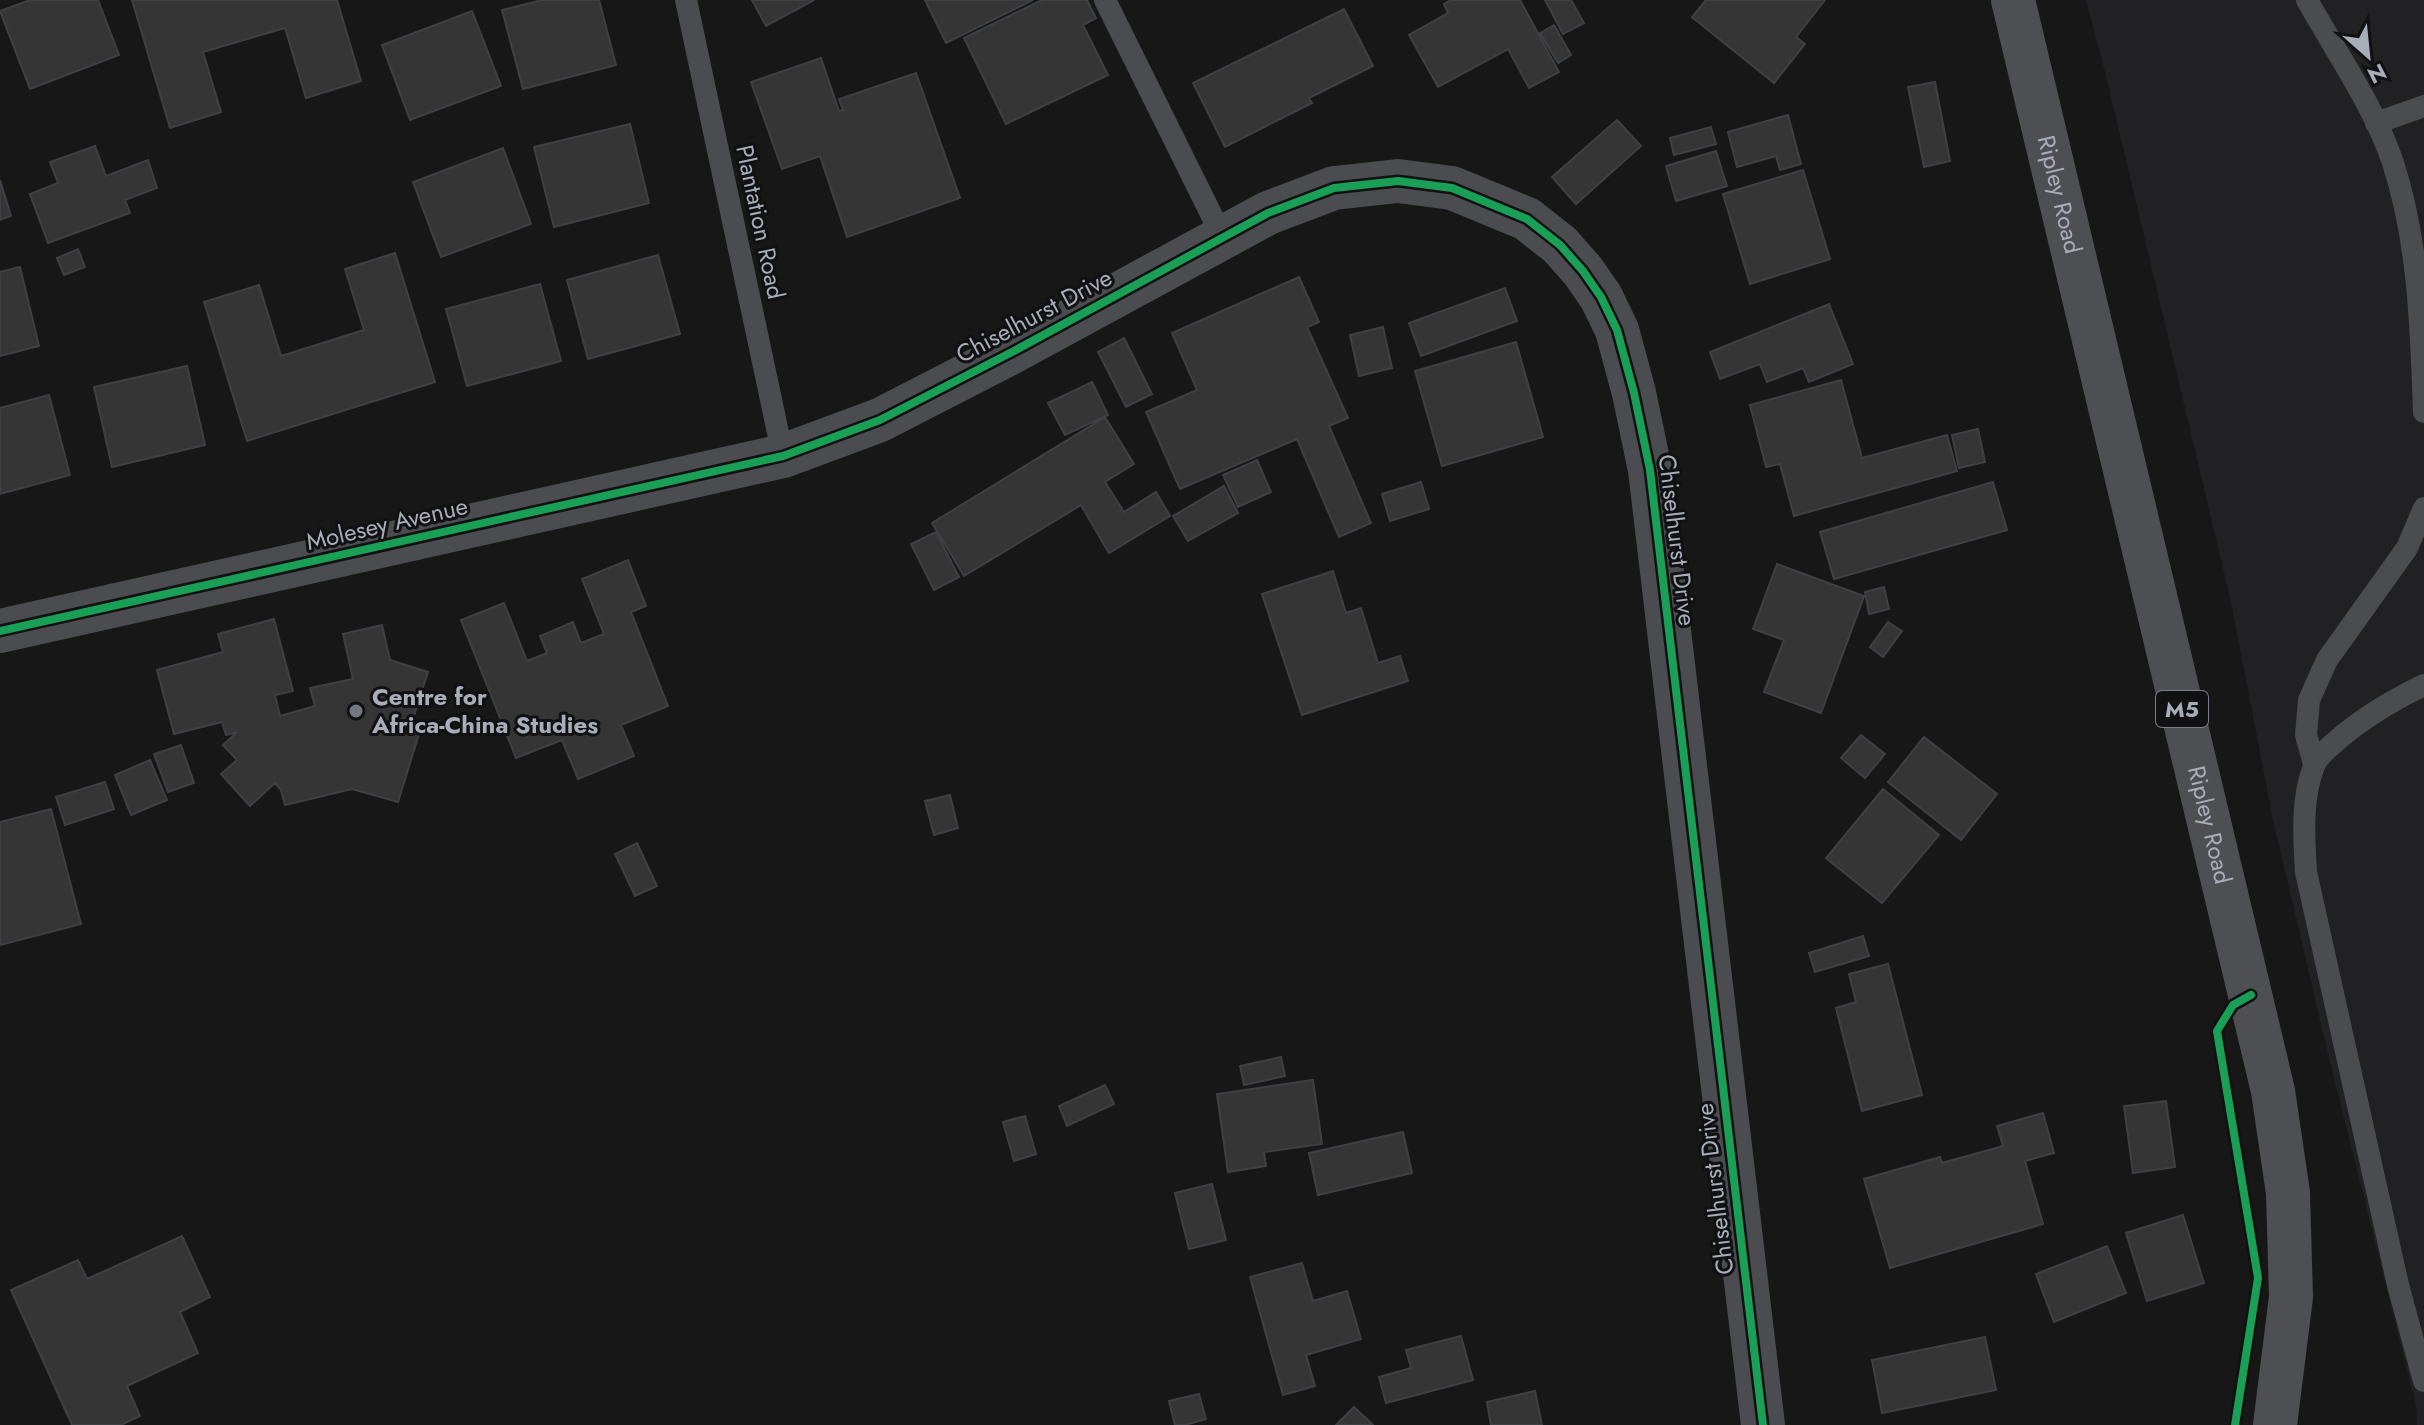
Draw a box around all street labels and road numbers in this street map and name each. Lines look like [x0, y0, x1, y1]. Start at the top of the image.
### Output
street label: Ripley Road [2029, 132, 2091, 257]
street label: Plantation Road [727, 142, 794, 302]
street label: Chiselhurst Drive [950, 260, 1118, 371]
street label: Chiselhurst Drive [1650, 452, 1705, 628]
street label: Molesey Avenue [303, 488, 471, 559]
road number: M5 [2156, 691, 2208, 727]
street label: Ripley Road [2179, 762, 2241, 887]
street label: Chiselhurst Drive [1687, 1101, 1742, 1277]

